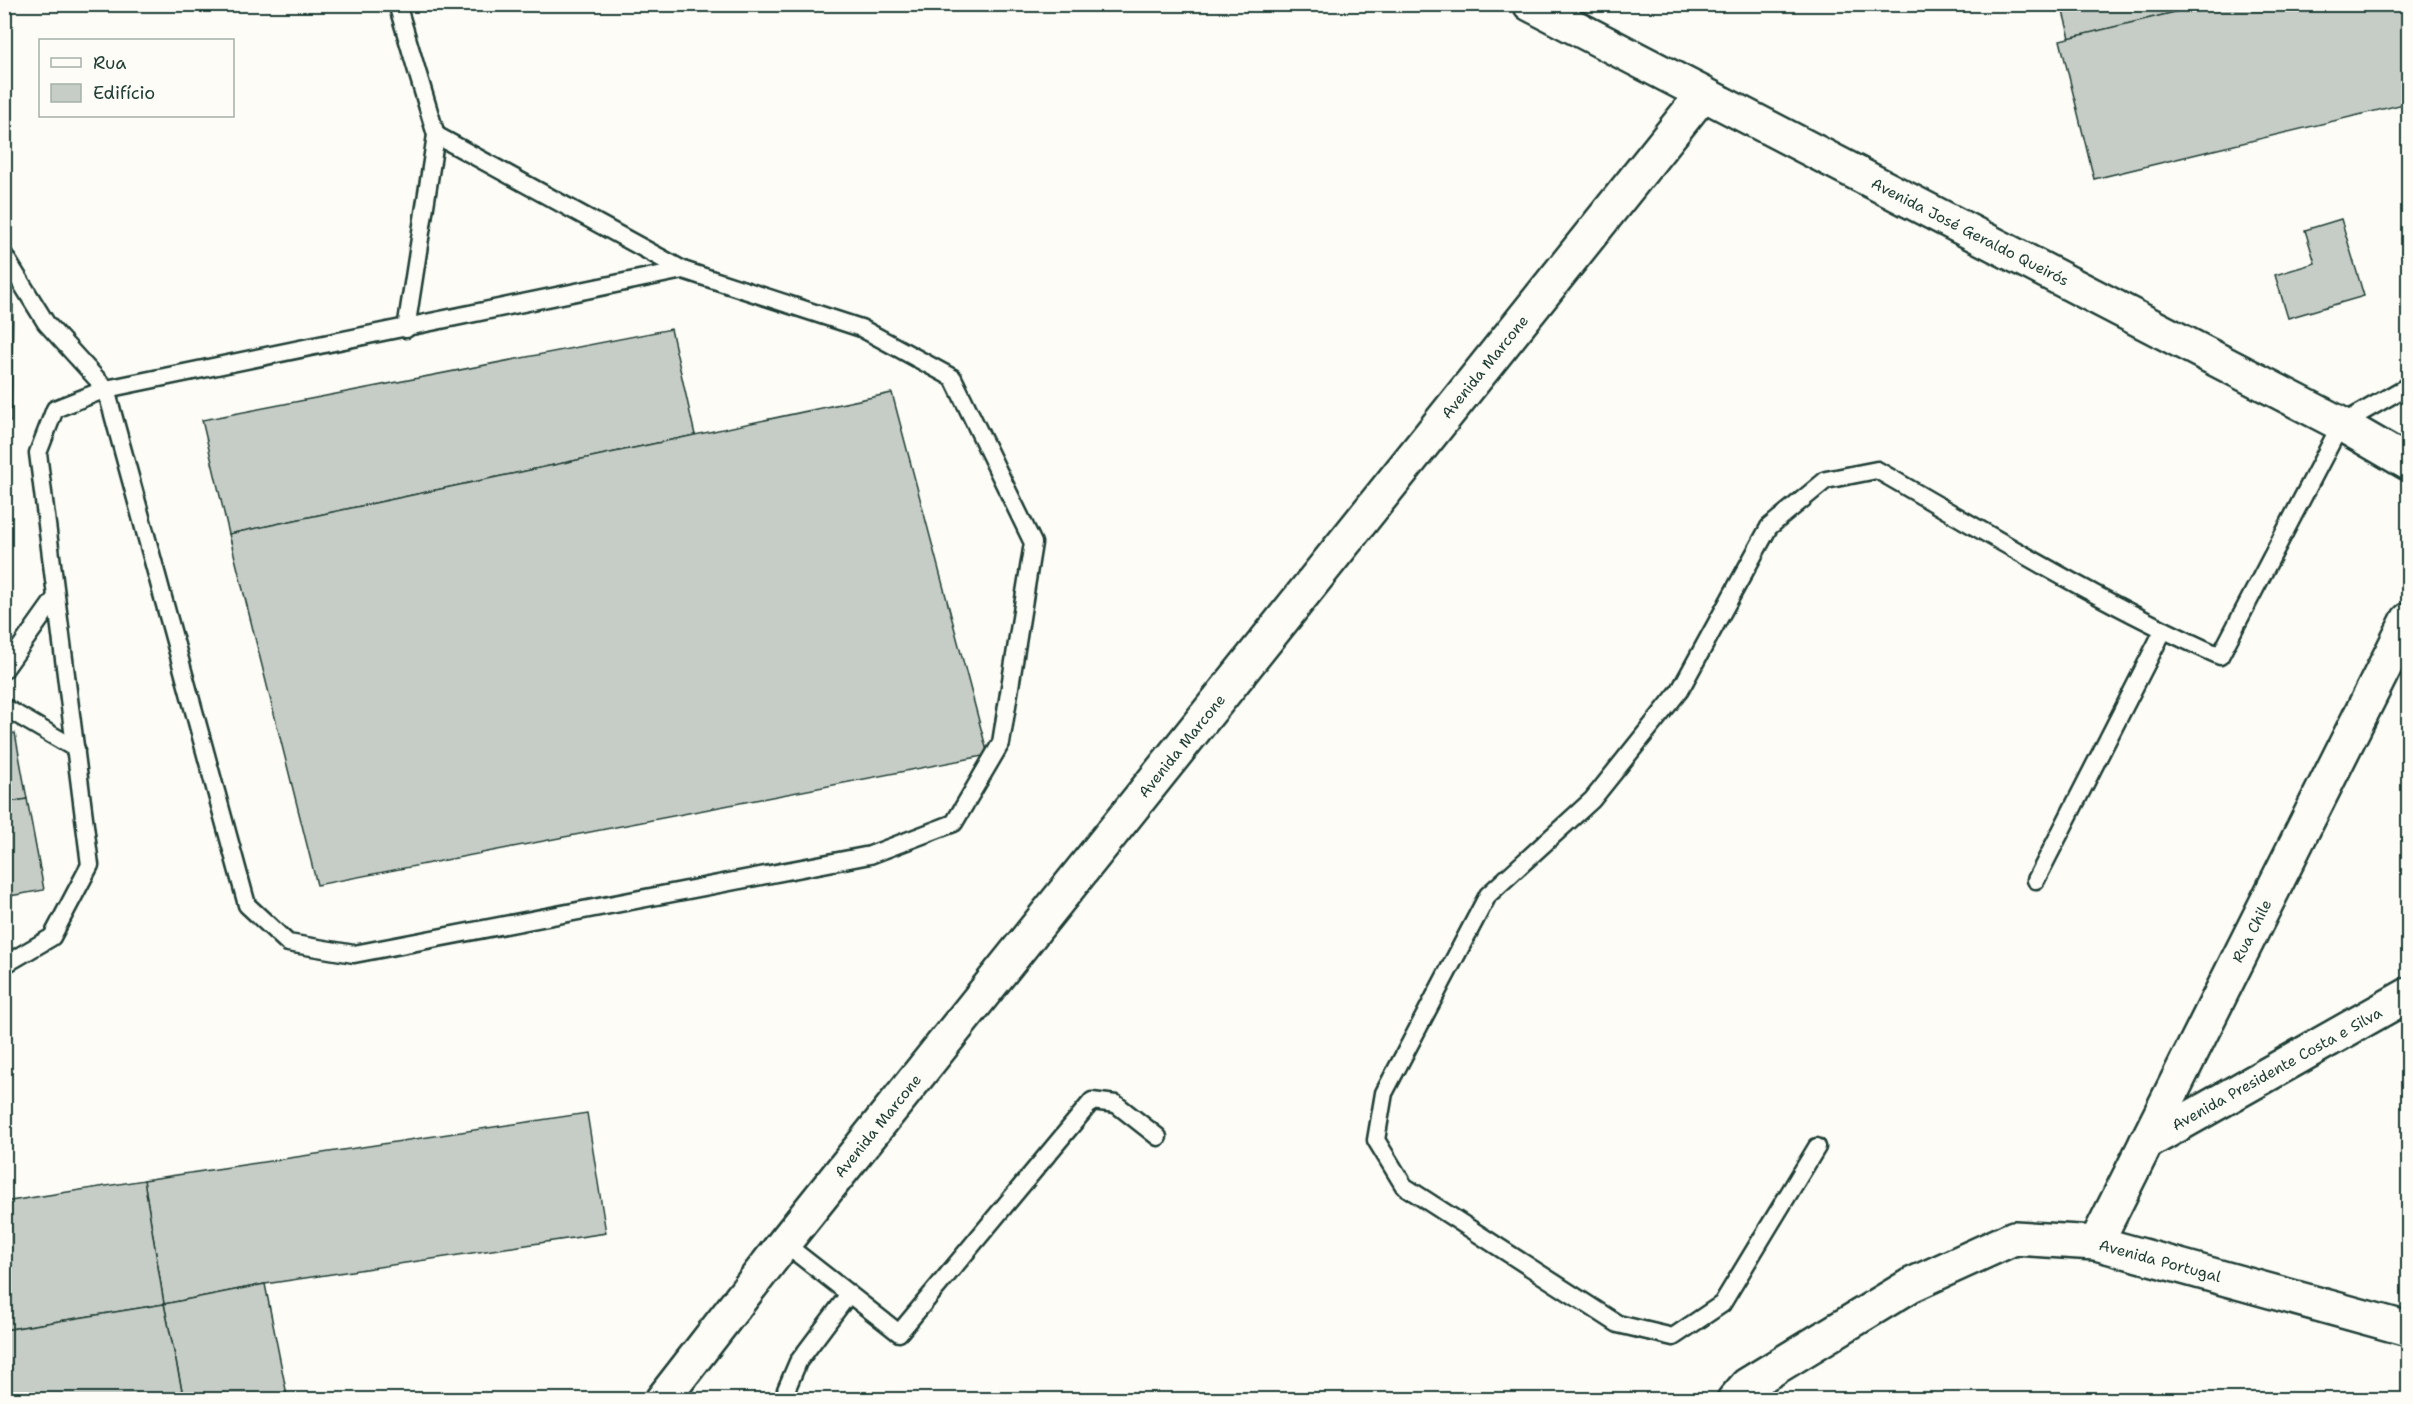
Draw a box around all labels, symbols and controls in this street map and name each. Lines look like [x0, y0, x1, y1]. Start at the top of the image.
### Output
legend [39, 39, 234, 117]
text: Rua [93, 51, 126, 75]
text: Edifício [93, 81, 155, 105]
street label: Avenida José Geraldo Queirós [1868, 173, 2072, 291]
street label: Avenida Marcone [1437, 311, 1533, 423]
street label: Avenida Marcone [1134, 690, 1230, 802]
street label: Rua Chile [2228, 896, 2276, 966]
street label: Avenida Presidente Costa e Silva [2168, 1002, 2386, 1135]
street label: Avenida Marcone [830, 1070, 926, 1182]
street label: Avenida Portugal [2097, 1235, 2224, 1287]

